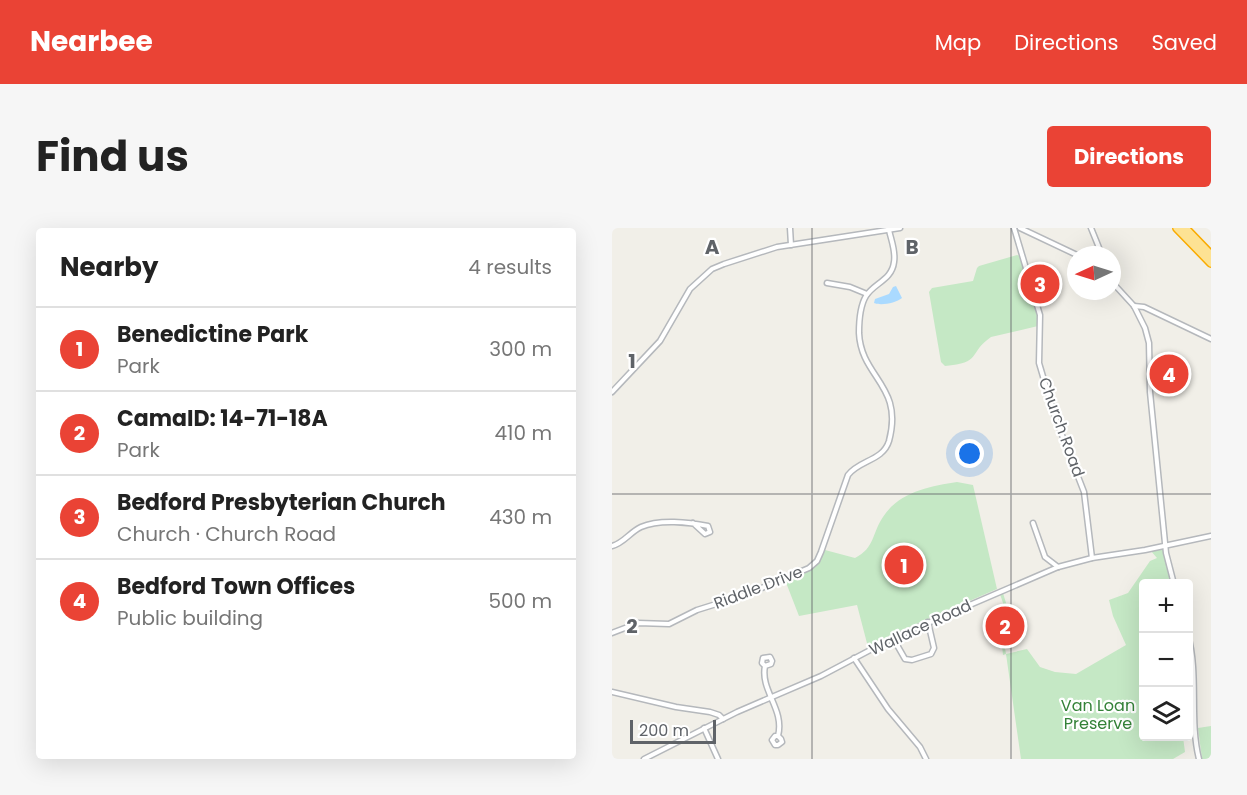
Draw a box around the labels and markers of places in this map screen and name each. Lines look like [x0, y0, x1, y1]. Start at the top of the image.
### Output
pin: 3 [1020, 262, 1060, 306]
pin: 4 [1150, 352, 1188, 396]
pin: 1 [884, 542, 924, 588]
pin: 2 [986, 604, 1024, 648]

